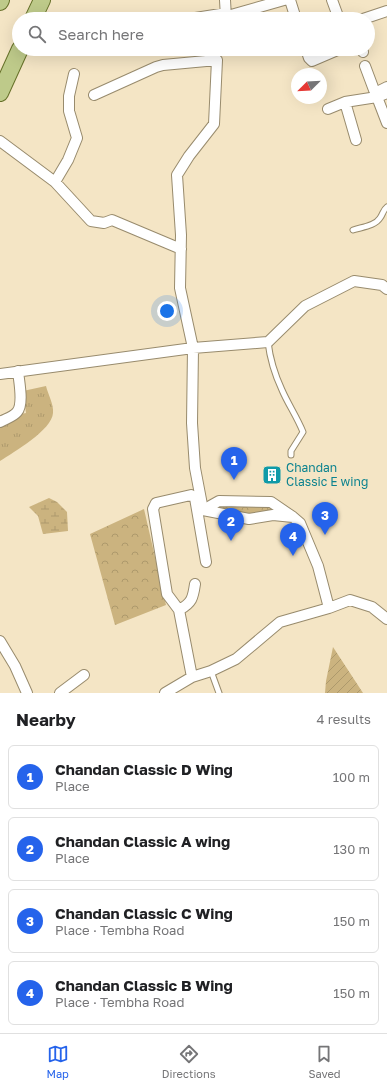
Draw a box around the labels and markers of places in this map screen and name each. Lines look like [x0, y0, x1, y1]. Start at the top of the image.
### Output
pin: 1 [221, 447, 247, 480]
place label: Chandan Classic E wing [286, 460, 368, 489]
building icon: Chandan Classic E wing [261, 464, 283, 486]
pin: 3 [312, 502, 338, 535]
pin: 2 [218, 508, 244, 541]
pin: 4 [280, 523, 306, 556]

